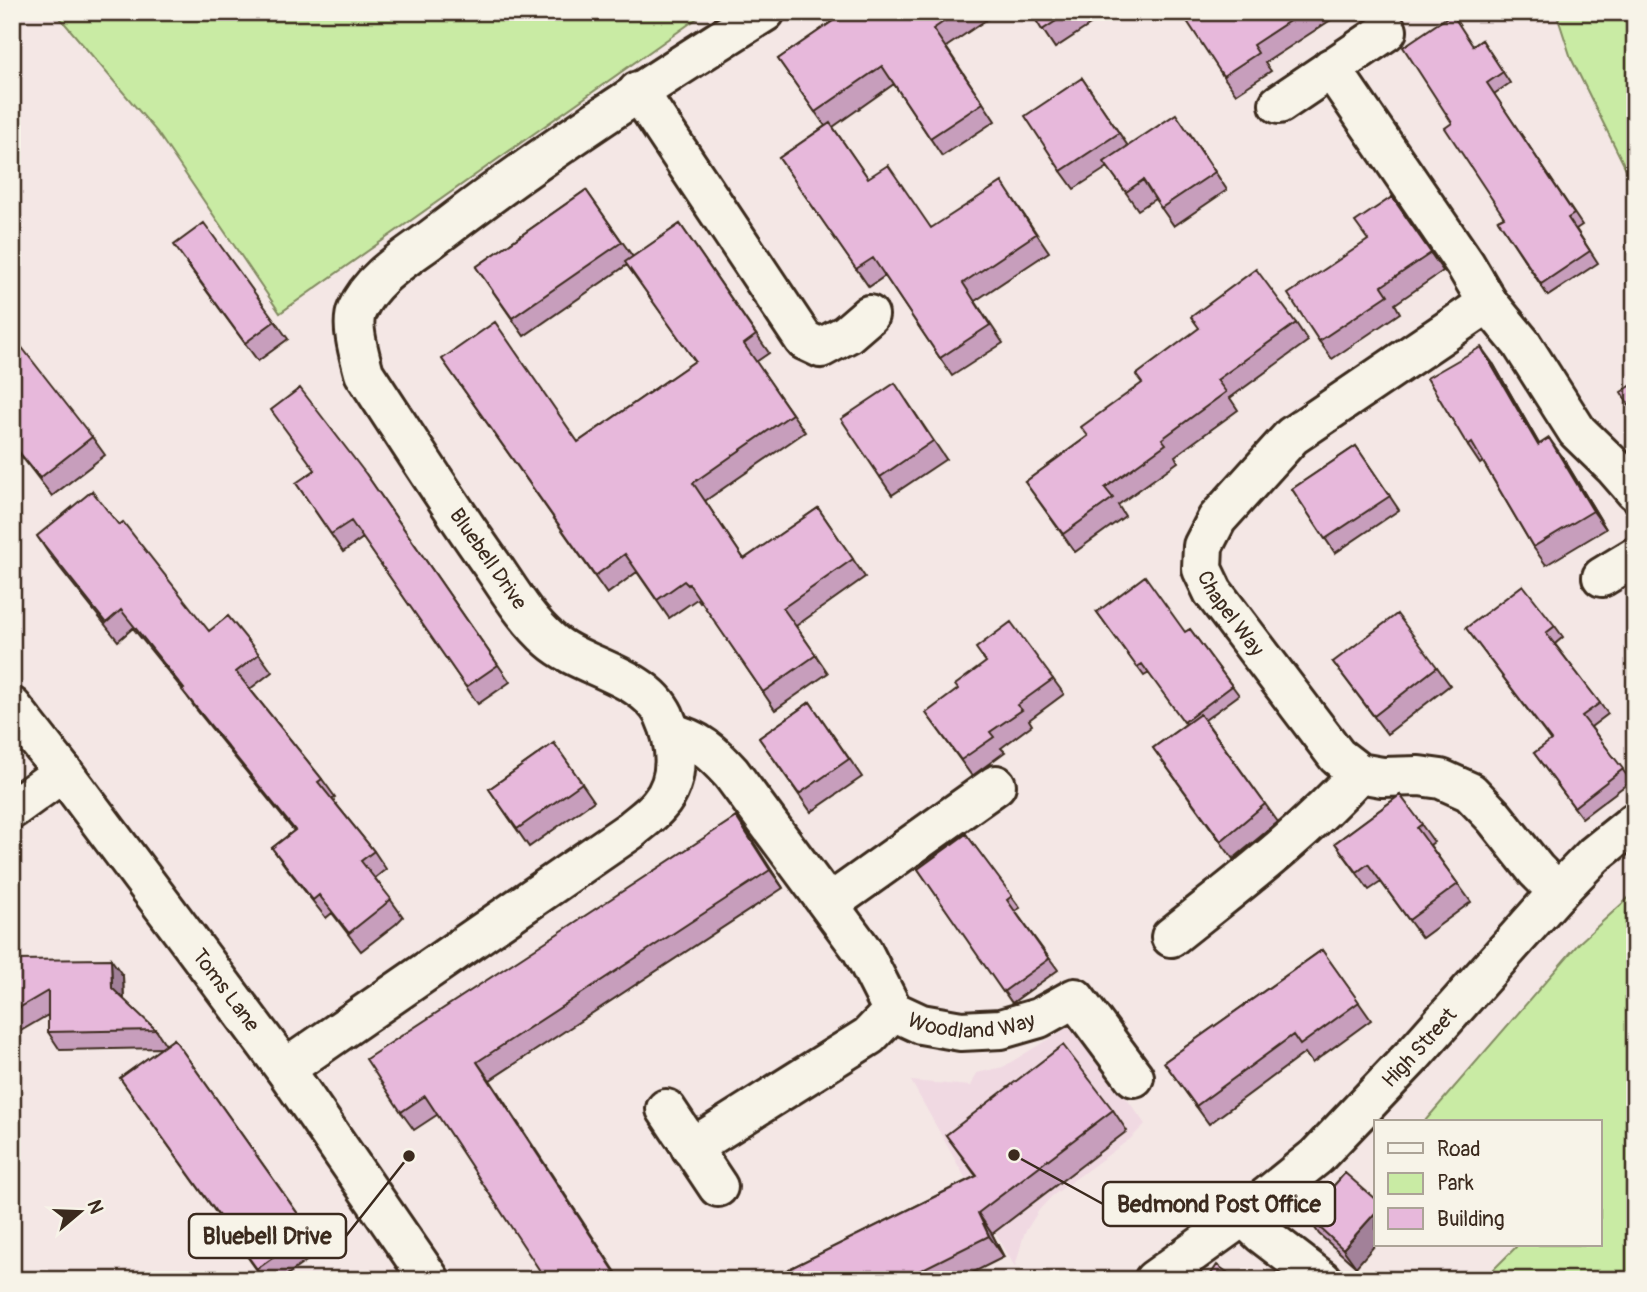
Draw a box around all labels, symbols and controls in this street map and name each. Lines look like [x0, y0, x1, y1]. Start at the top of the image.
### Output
street label: Bluebell Drive [443, 503, 533, 616]
street label: Chapel Way [1191, 566, 1270, 662]
street label: Toms Lane [186, 943, 266, 1038]
street label: High Street [1376, 1001, 1463, 1093]
street label: Woodland Way [903, 1006, 1038, 1045]
legend [1374, 1120, 1602, 1246]
text: Road [1437, 1136, 1481, 1163]
text: Park [1437, 1170, 1474, 1197]
north arrow [46, 1176, 116, 1246]
callout: Bedmond Post Office [1103, 1182, 1335, 1226]
text: Bedmond Post Office [1117, 1190, 1322, 1219]
text: N [82, 1197, 109, 1217]
text: Building [1437, 1206, 1504, 1233]
callout: Bluebell Drive [189, 1214, 346, 1258]
text: Bluebell Drive [202, 1222, 332, 1251]

